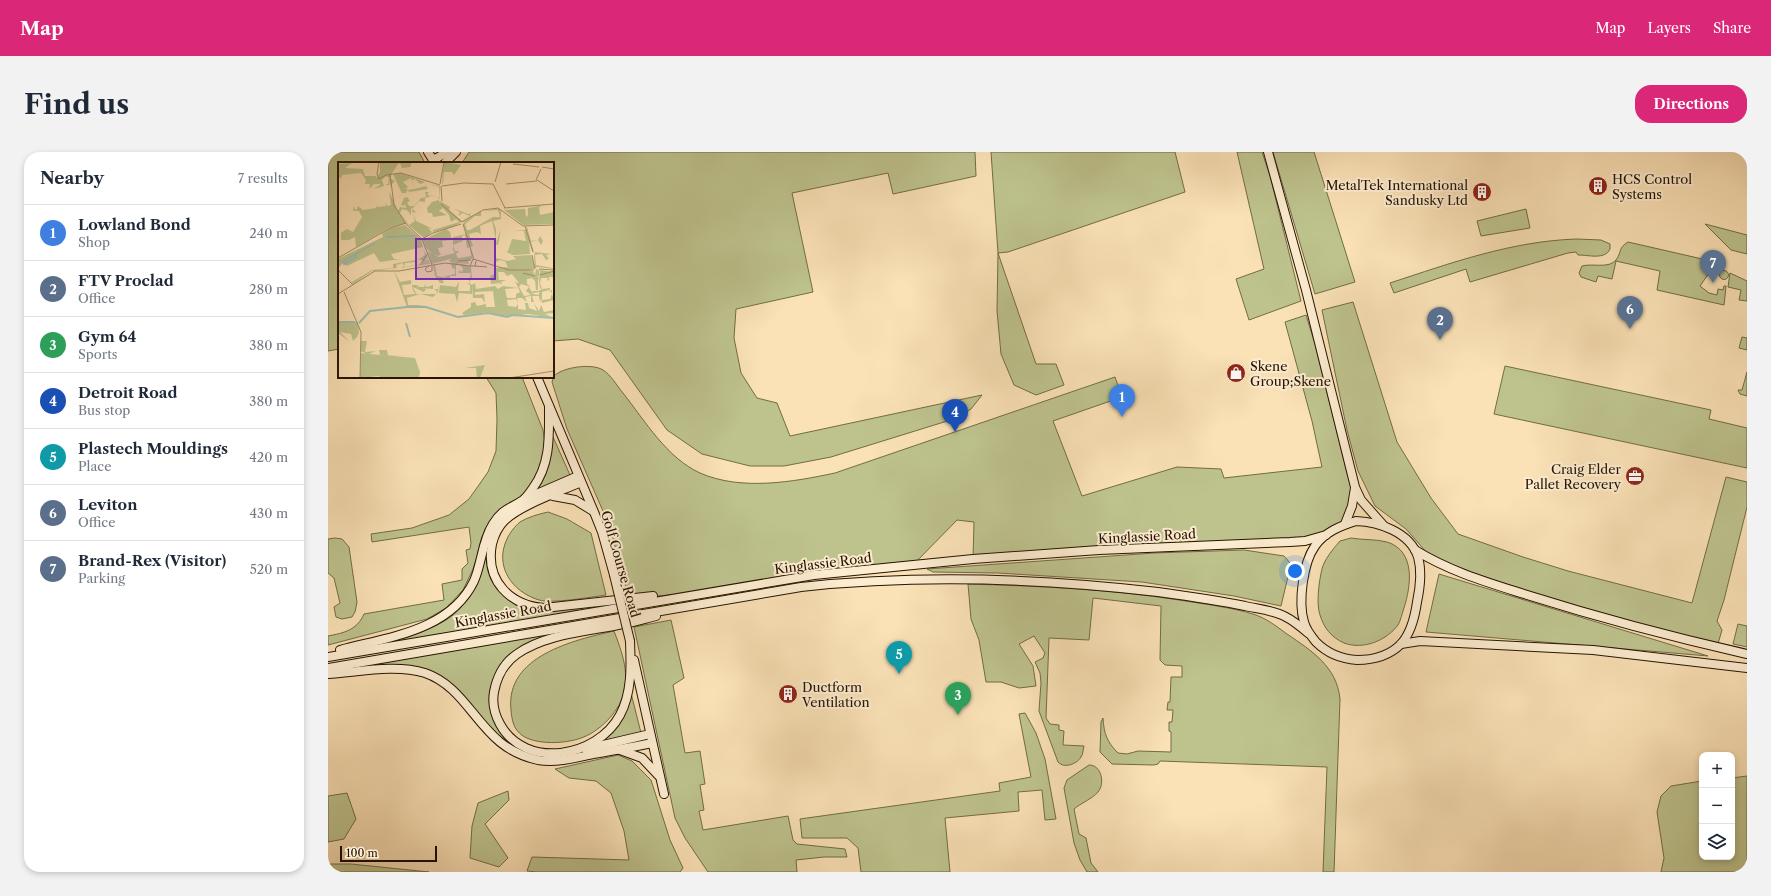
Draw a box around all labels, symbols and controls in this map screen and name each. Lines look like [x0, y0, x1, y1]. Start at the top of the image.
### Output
text: Map [20, 17, 64, 40]
text: Map [1595, 19, 1625, 37]
text: Layers [1647, 19, 1691, 37]
text: Share [1713, 19, 1751, 37]
button: Directions [1635, 85, 1747, 123]
text: Find us [24, 87, 129, 121]
inset map [338, 162, 554, 378]
text: Nearby [40, 168, 104, 188]
text: 7 results [238, 170, 288, 186]
place label: HCS Control Systems [1612, 171, 1692, 202]
building icon: HCS Control Systems [1587, 175, 1609, 197]
place label: MetalTek International Sandusky Ltd [1325, 177, 1468, 208]
building icon: MetalTek International Sandusky Ltd [1471, 181, 1493, 203]
text: Lowland Bond [78, 215, 191, 234]
text: 1 [50, 225, 56, 241]
text: 240 m [249, 225, 288, 241]
text: Shop [78, 234, 110, 250]
pin: 7 [1700, 250, 1726, 283]
text: FTV Proclad [78, 271, 174, 290]
text: 2 [49, 281, 57, 297]
text: 280 m [249, 281, 288, 297]
text: Office [78, 290, 115, 306]
pin: 6 [1617, 296, 1643, 329]
pin: 2 [1427, 307, 1453, 340]
text: Gym 64 [78, 327, 136, 346]
text: 3 [49, 337, 57, 353]
text: 380 m [249, 337, 288, 353]
text: Sports [78, 346, 117, 362]
place label: Skene Group;Skene [1250, 358, 1331, 389]
shop icon: Skene Group;Skene [1225, 362, 1247, 384]
text: Detroit Road [78, 383, 178, 402]
pin: 1 [1109, 384, 1135, 417]
text: 4 [49, 393, 57, 409]
text: 380 m [249, 393, 288, 409]
pin: 4 [942, 399, 968, 432]
text: Bus stop [78, 402, 130, 418]
text: Plastech Mouldings [78, 439, 228, 458]
text: 5 [49, 449, 57, 465]
text: 420 m [249, 449, 288, 465]
text: Place [78, 458, 111, 474]
place label: Craig Elder Pallet Recovery [1525, 461, 1622, 492]
office icon: Craig Elder Pallet Recovery [1624, 465, 1646, 487]
text: Leviton [78, 495, 137, 514]
text: 6 [49, 505, 57, 521]
text: 430 m [250, 505, 288, 521]
street label: Golf Course Road [598, 509, 644, 619]
text: Office [78, 514, 115, 530]
street label: Kinglassie Road [1098, 525, 1196, 547]
street label: Kinglassie Road [773, 549, 873, 577]
text: Brand-Rex (Visitor) [78, 551, 226, 570]
text: 7 [50, 561, 56, 577]
text: 520 m [250, 561, 288, 577]
your location [1285, 561, 1305, 581]
text: Parking [78, 570, 125, 586]
street label: Kinglassie Road [453, 598, 553, 630]
pin: 5 [886, 641, 912, 674]
place label: Ductform Ventilation [801, 679, 870, 710]
pin: 3 [945, 682, 971, 715]
building icon: Ductform Ventilation [777, 683, 799, 705]
map controls [1699, 752, 1735, 860]
button: + [1699, 752, 1735, 788]
button: − [1699, 788, 1735, 824]
button: layers [1699, 824, 1735, 860]
scale bar [340, 844, 437, 863]
text: 100 m [346, 846, 378, 860]

